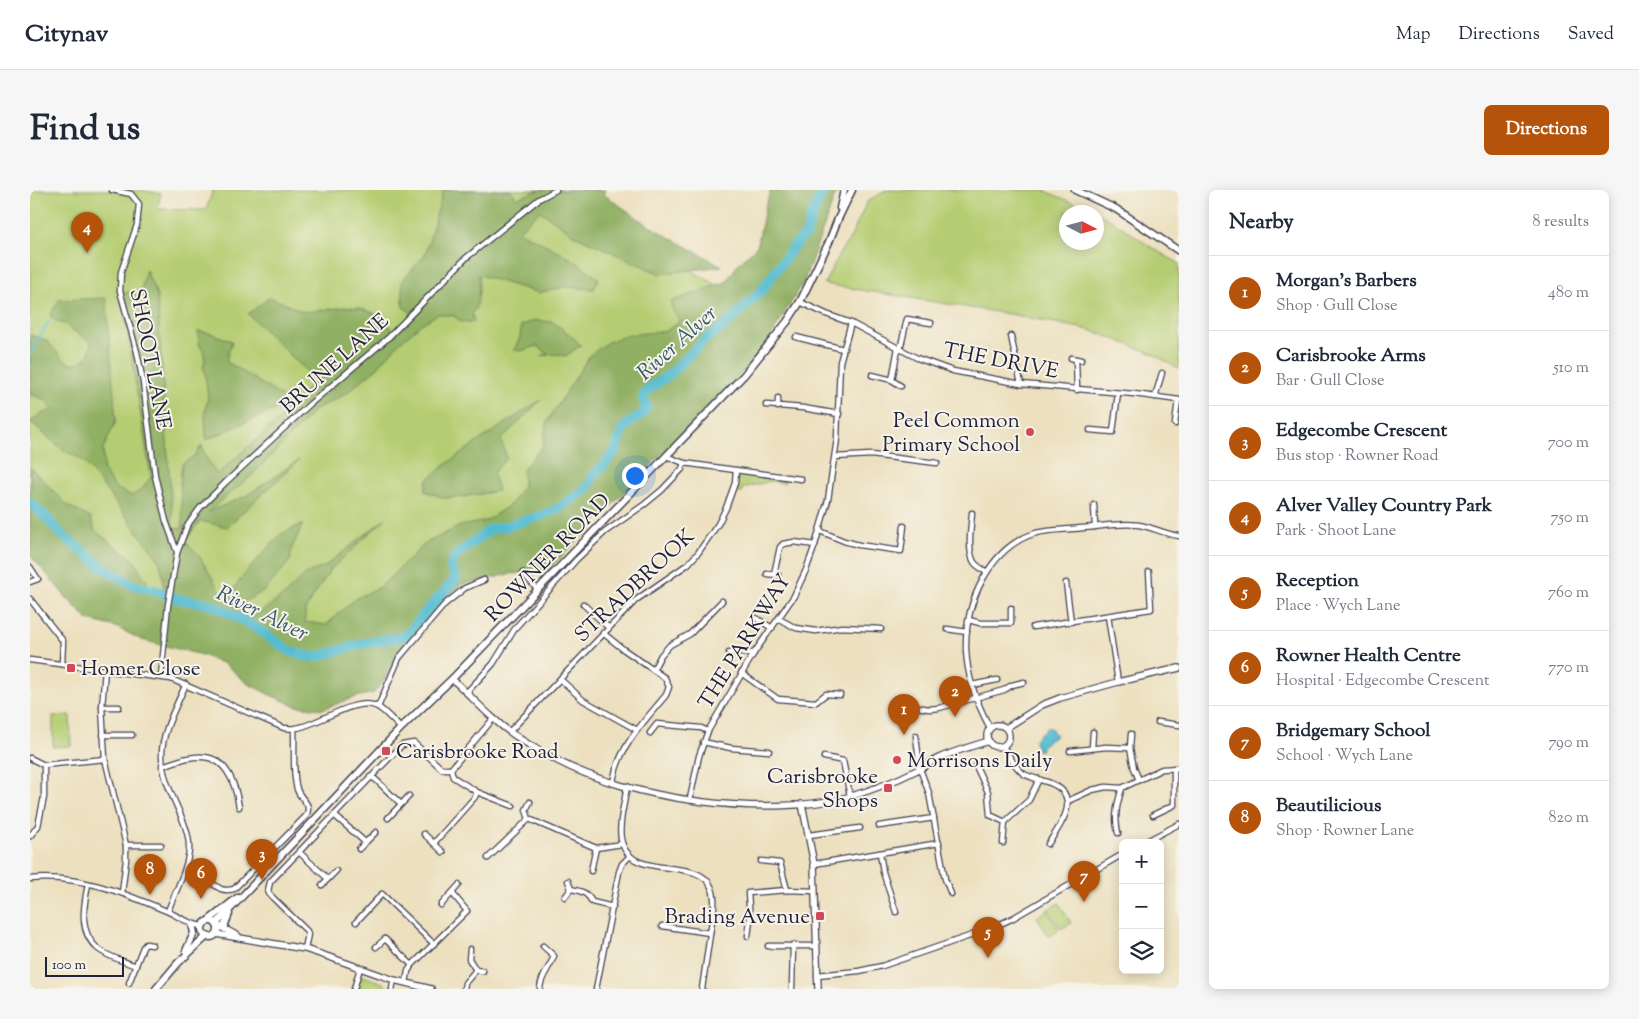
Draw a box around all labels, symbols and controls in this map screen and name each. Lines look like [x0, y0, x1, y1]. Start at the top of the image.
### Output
text: Citynav [25, 18, 108, 52]
text: Map [1396, 22, 1431, 48]
text: Directions [1459, 22, 1540, 48]
text: Saved [1568, 22, 1614, 48]
text: Find us [30, 105, 140, 156]
button: Directions [1484, 105, 1609, 155]
north arrow [1059, 205, 1104, 250]
text: Nearby [1229, 208, 1294, 238]
text: 8 results [1533, 211, 1589, 234]
pin: 4 [71, 212, 103, 253]
text: Morgan's Barbers [1276, 268, 1417, 295]
text: 1 [1242, 282, 1248, 305]
text: 480 m [1548, 282, 1589, 305]
street label: SHOOT LANE [121, 286, 177, 433]
text: Shop · Gull Close [1276, 295, 1397, 318]
water label: River Alver [631, 299, 726, 389]
street label: BRUNE LANE [274, 307, 397, 422]
street label: THE DRIVE [940, 336, 1061, 388]
text: Carisbrooke Arms [1276, 343, 1426, 370]
text: 2 [1241, 357, 1249, 380]
text: 510 m [1553, 357, 1589, 380]
text: Bar · Gull Close [1276, 370, 1384, 393]
place label: Peel Common Primary School [882, 407, 1020, 461]
text: Edgecombe Crescent [1276, 418, 1447, 445]
marker: Peel Common Primary School [1024, 426, 1036, 438]
text: 3 [1242, 432, 1248, 455]
text: 700 m [1548, 432, 1589, 455]
text: Bus stop · Rowner Road [1276, 445, 1438, 468]
your location [622, 463, 648, 489]
street label: ROWNER ROAD [479, 487, 618, 630]
text: Alver Valley Country Park [1276, 493, 1492, 520]
text: 4 [1241, 507, 1249, 530]
text: 750 m [1550, 507, 1589, 530]
text: Park · Shoot Lane [1276, 520, 1396, 543]
street label: STRADBROOK [569, 523, 702, 650]
text: Reception [1276, 568, 1359, 595]
street label: THE PARKWAY [692, 569, 799, 716]
water label: River Alver [210, 579, 313, 651]
text: 5 [1242, 582, 1248, 605]
text: 760 m [1548, 582, 1589, 605]
text: Place · Wych Lane [1276, 595, 1400, 618]
text: Rowner Health Centre [1276, 643, 1461, 670]
place label: Homer Close [81, 655, 201, 685]
text: 6 [1241, 657, 1249, 680]
text: 770 m [1548, 657, 1589, 680]
marker: Homer Close [65, 662, 77, 674]
text: Hospital · Edgecombe Crescent [1276, 670, 1489, 693]
pin: 2 [939, 676, 971, 717]
pin: 1 [888, 694, 920, 735]
text: Bridgemary School [1276, 718, 1431, 745]
text: 7 [1241, 732, 1249, 755]
text: 790 m [1548, 732, 1589, 755]
place label: Carisbrooke Road [396, 738, 559, 768]
marker: Carisbrooke Road [380, 745, 392, 757]
text: School · Wych Lane [1276, 745, 1413, 768]
place label: Morrisons Daily [907, 747, 1053, 777]
marker: Morrisons Daily [891, 754, 903, 766]
place label: Carisbrooke Shops [767, 763, 878, 817]
marker: Carisbrooke Shops [882, 782, 894, 794]
text: Beautilicious [1276, 793, 1381, 820]
text: 8 [1241, 807, 1249, 830]
text: 820 m [1549, 807, 1589, 830]
text: Shop · Rowner Lane [1276, 820, 1414, 843]
pin: 3 [246, 839, 278, 880]
map controls [1119, 839, 1164, 974]
button: + [1119, 839, 1164, 884]
pin: 8 [134, 854, 166, 895]
pin: 6 [185, 858, 217, 899]
pin: 7 [1068, 861, 1100, 902]
button: − [1119, 884, 1164, 929]
place label: Brading Avenue [665, 903, 810, 933]
marker: Brading Avenue [814, 910, 826, 922]
pin: 5 [972, 917, 1004, 958]
button: layers [1119, 929, 1164, 974]
scale bar [45, 954, 124, 977]
text: 100 m [52, 956, 86, 976]

